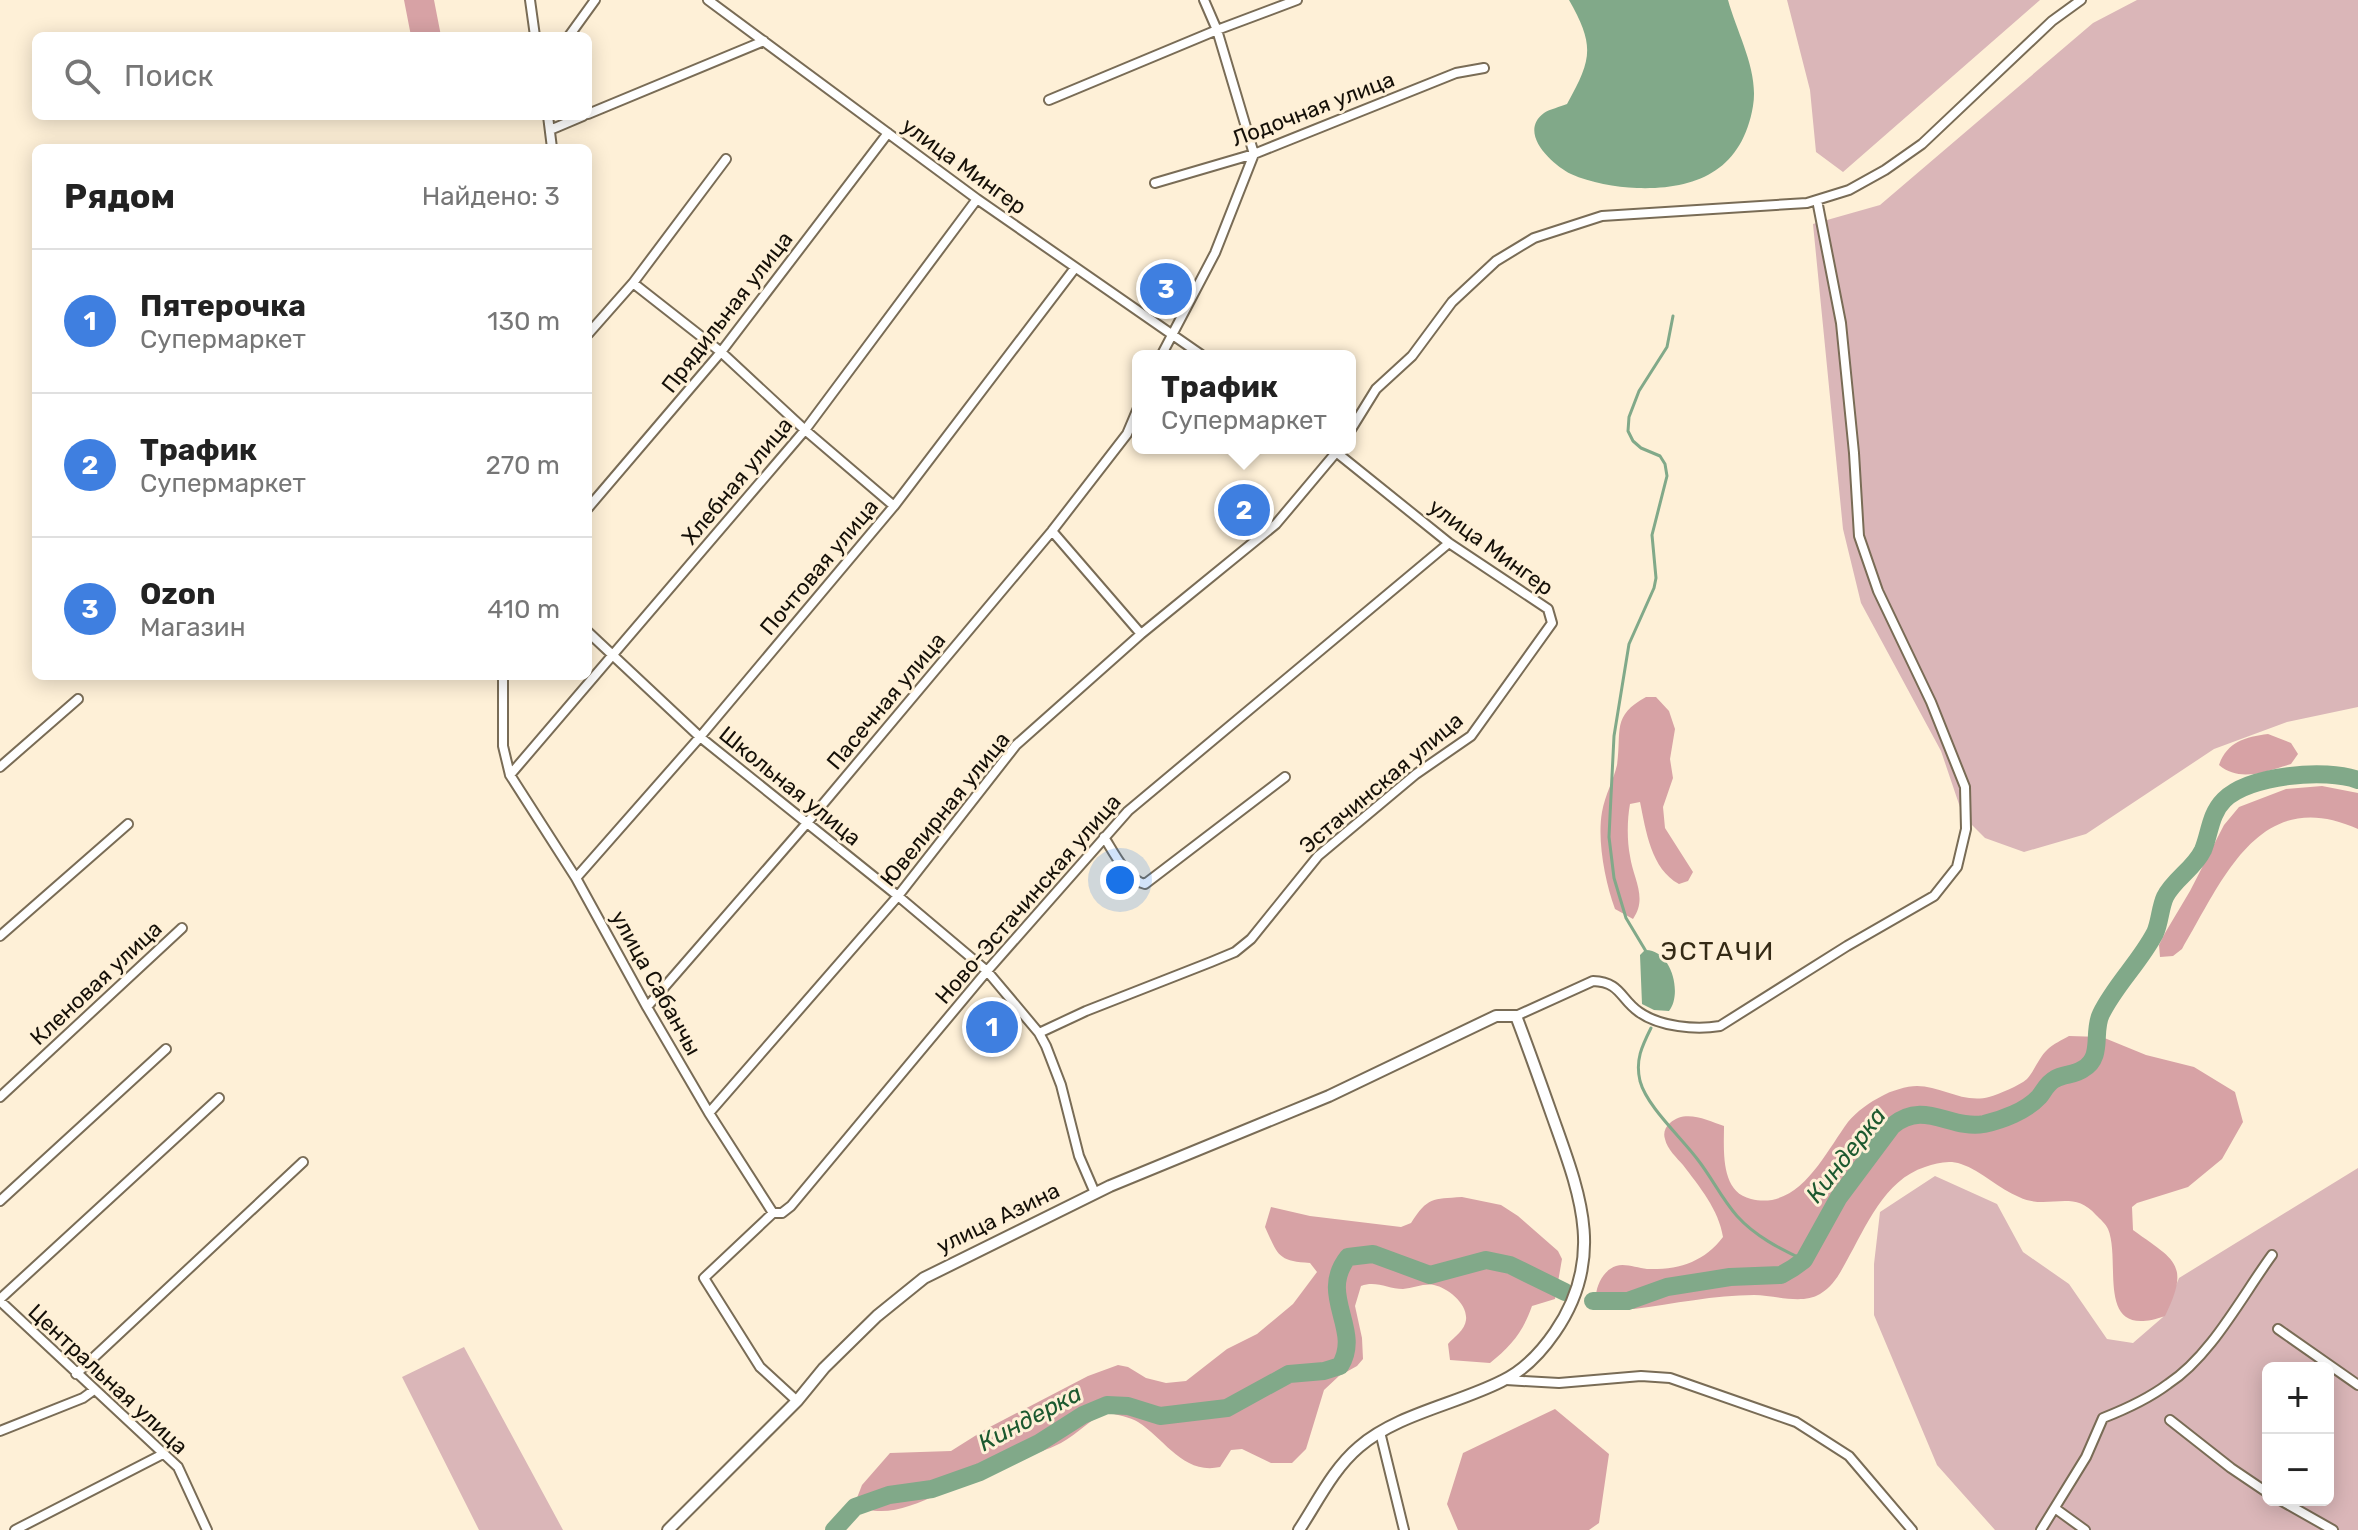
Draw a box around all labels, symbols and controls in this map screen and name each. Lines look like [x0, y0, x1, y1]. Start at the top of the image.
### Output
search box [32, 32, 592, 120]
icon: search [60, 54, 104, 98]
text: Поиск [124, 58, 214, 94]
street label: Лодочная улица [1228, 66, 1398, 152]
street label: улица Мингер [896, 112, 1032, 220]
text: Рядом [64, 176, 175, 217]
text: Найдено: 3 [422, 181, 560, 212]
street label: Прядильная улица [656, 226, 798, 398]
pin: 3 [1140, 259, 1192, 319]
text: Пятерочка [140, 288, 306, 324]
text: 1 [84, 306, 96, 337]
text: 130 m [487, 306, 560, 337]
text: Супермаркет [140, 324, 306, 355]
popup [1132, 350, 1356, 454]
text: Трафик [1161, 369, 1278, 405]
text: Супермаркет [1161, 405, 1327, 436]
street label: Хлебная улица [676, 412, 798, 550]
text: Трафик [140, 432, 257, 468]
text: 2 [82, 450, 98, 481]
text: 270 m [485, 450, 560, 481]
text: Супермаркет [140, 468, 306, 499]
pin: 2 [1218, 480, 1270, 540]
street label: Почтовая улица [754, 493, 884, 641]
street label: улица Мингер [1423, 493, 1559, 601]
text: Ozon [140, 576, 215, 612]
text: 3 [81, 594, 99, 625]
text: 410 m [487, 594, 560, 625]
text: Магазин [140, 612, 246, 643]
street label: Пасечная улица [821, 627, 951, 775]
street label: Эстачинская улица [1294, 707, 1468, 859]
street label: Школьная улица [714, 721, 866, 851]
street label: Ювелирная улица [874, 726, 1016, 892]
street label: Ново-Эстачинская улица [929, 789, 1127, 1009]
your location [1100, 860, 1140, 900]
street label: улица Сабанчы [605, 906, 707, 1060]
street label: Кленовая улица [25, 915, 167, 1051]
district label: ЭСТАЧИ [1661, 936, 1775, 967]
pin: 1 [966, 997, 1018, 1057]
water label: Киндерка [1800, 1102, 1892, 1208]
street label: улица Азина [932, 1177, 1064, 1259]
street label: Центральная улица [23, 1298, 193, 1460]
map controls [2262, 1362, 2334, 1506]
button: + [2262, 1362, 2334, 1434]
water label: Киндерка [973, 1379, 1087, 1457]
button: − [2262, 1434, 2334, 1506]

